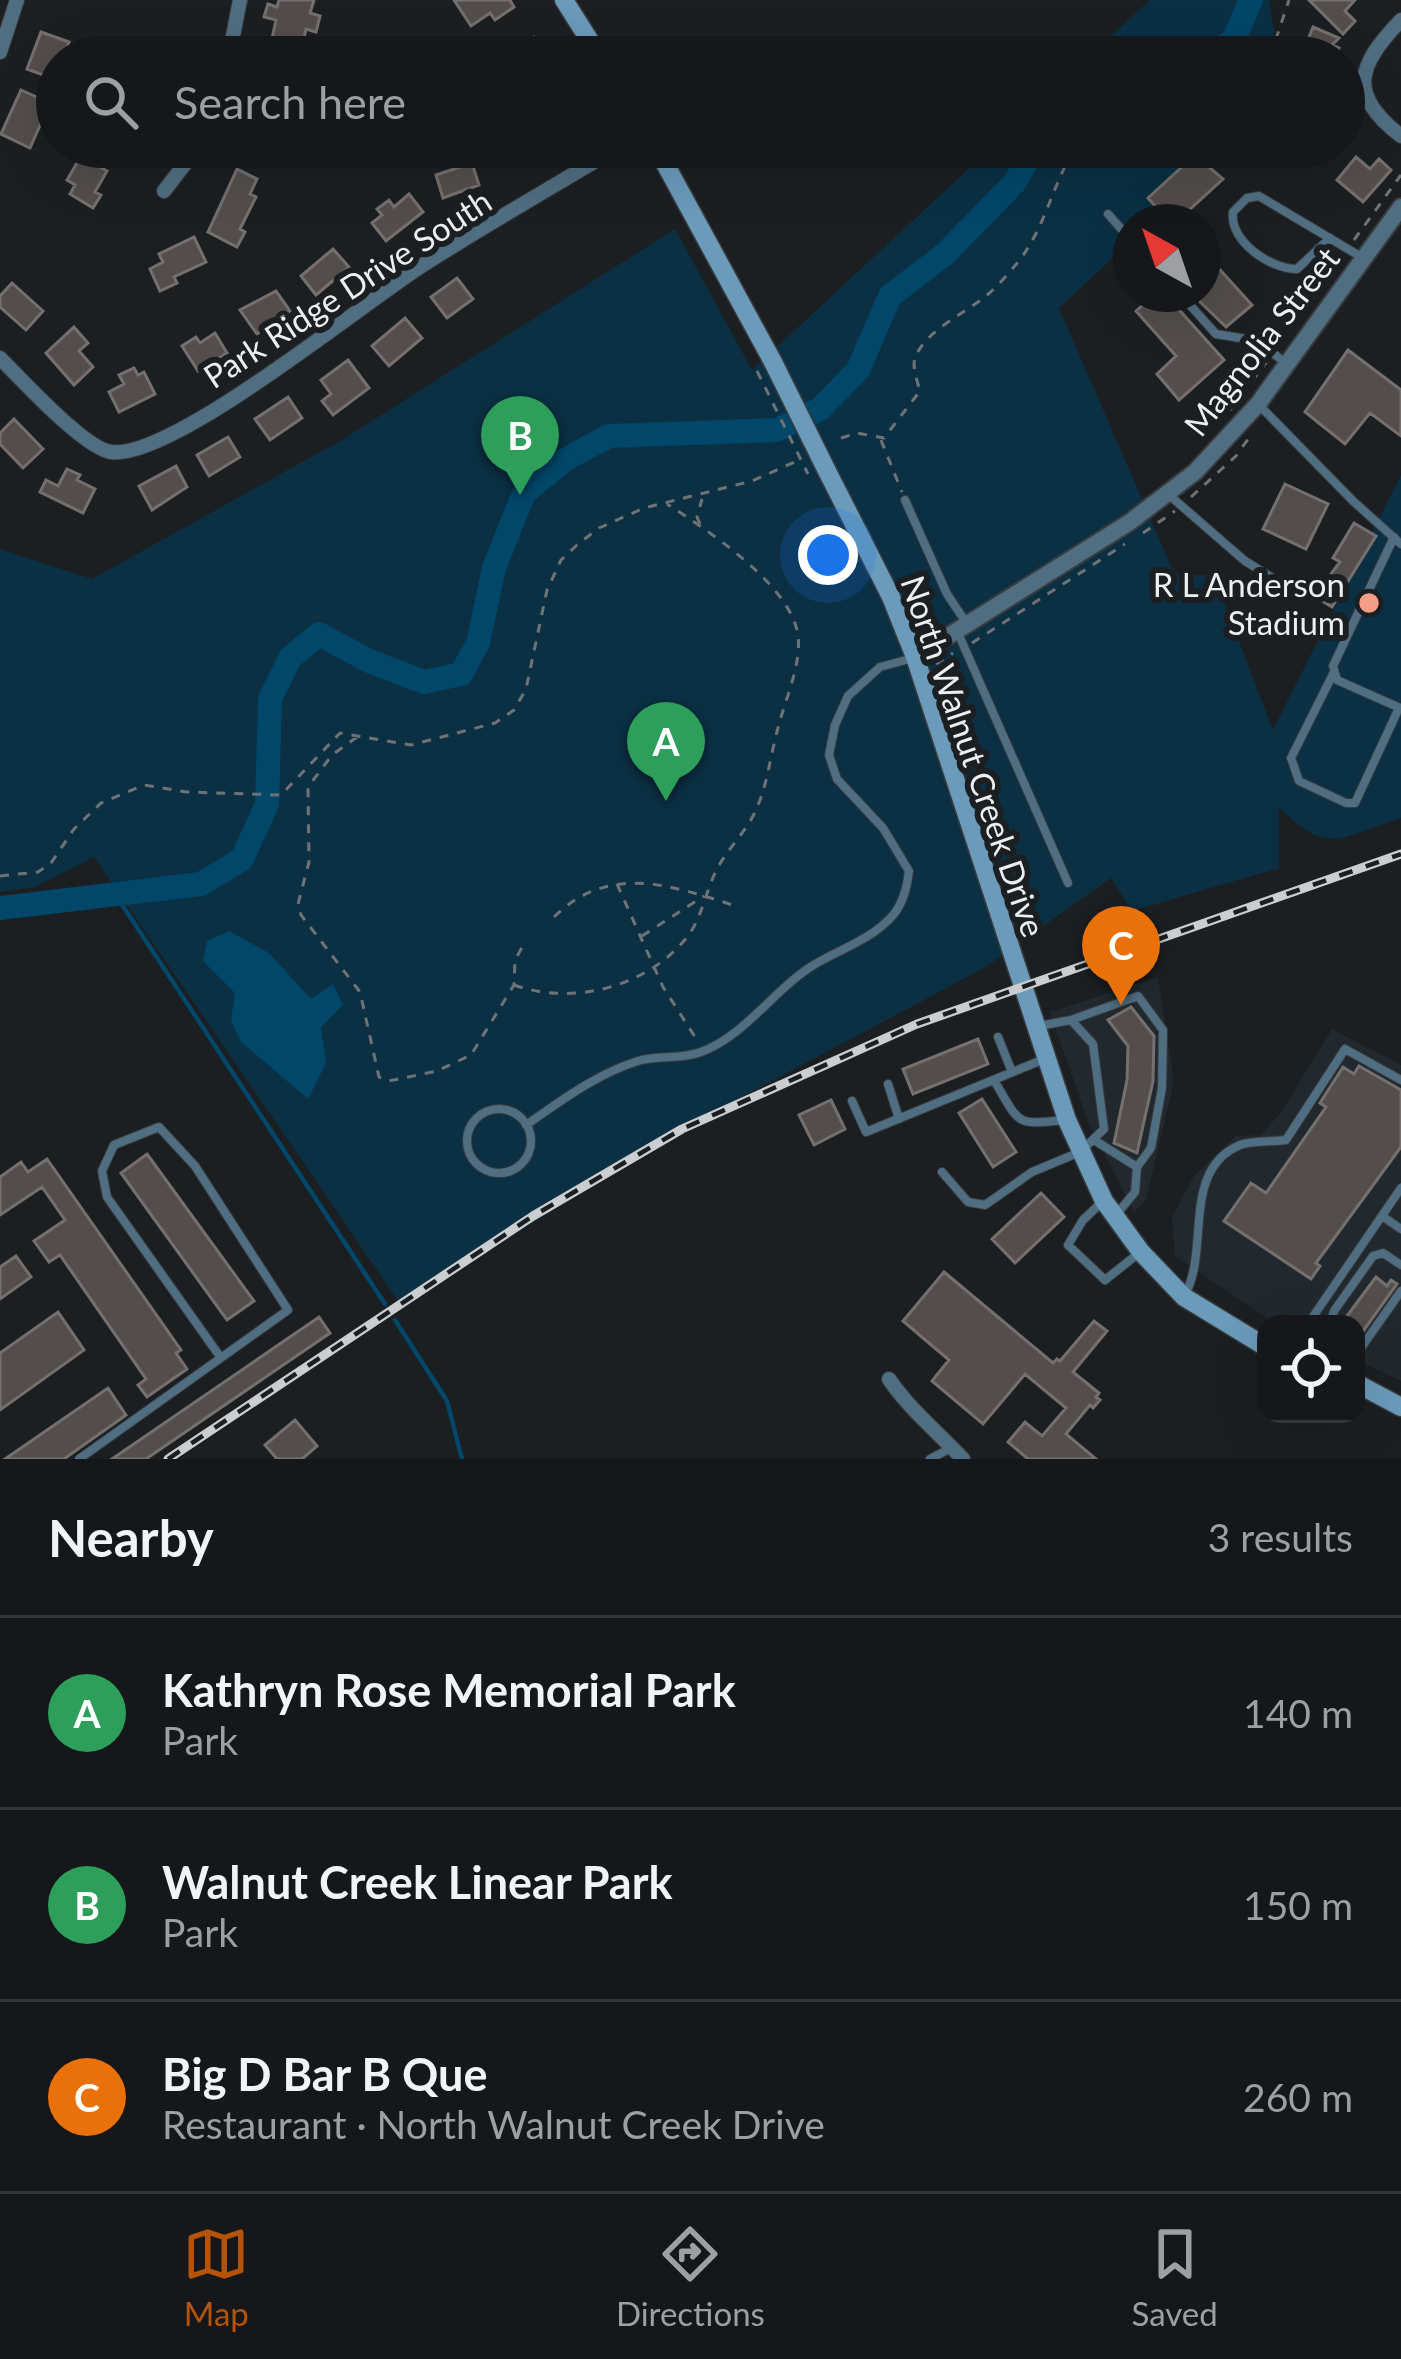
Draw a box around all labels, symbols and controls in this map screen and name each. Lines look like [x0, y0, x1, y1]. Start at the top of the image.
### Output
search box [36, 36, 1365, 168]
icon: search [78, 69, 144, 135]
text: Search here [174, 75, 406, 129]
street label: Park Ridge Drive South [196, 180, 498, 396]
north arrow [1113, 204, 1221, 312]
street label: Magnolia Street [1175, 239, 1347, 443]
pin: B [481, 396, 559, 495]
your location [798, 525, 858, 585]
place label: R L Anderson Stadium [1153, 564, 1345, 642]
street label: North Walnut Creek Drive [893, 570, 1055, 942]
marker: R L Anderson Stadium [1356, 590, 1382, 616]
pin: A [627, 702, 705, 801]
pin: C [1082, 906, 1160, 1005]
map controls [1257, 1315, 1365, 1423]
button: locate [1257, 1315, 1365, 1423]
text: Nearby [48, 1507, 214, 1568]
text: 3 results [1208, 1514, 1353, 1560]
text: Kathryn Rose Memorial Park [162, 1663, 736, 1717]
text: A [73, 1690, 101, 1736]
text: 140 m [1243, 1690, 1353, 1736]
text: Park [162, 1717, 238, 1763]
text: Walnut Creek Linear Park [162, 1855, 673, 1909]
text: B [74, 1882, 100, 1928]
text: 150 m [1243, 1882, 1353, 1928]
text: Park [162, 1909, 238, 1955]
text: Big D Bar B Que [162, 2047, 487, 2101]
text: C [74, 2074, 100, 2120]
text: 260 m [1243, 2074, 1353, 2120]
text: Restaurant · North Walnut Creek Drive [162, 2101, 825, 2147]
tab: Map [183, 2221, 249, 2333]
tab: Directions [616, 2221, 765, 2333]
tab: Saved [1131, 2221, 1218, 2333]

